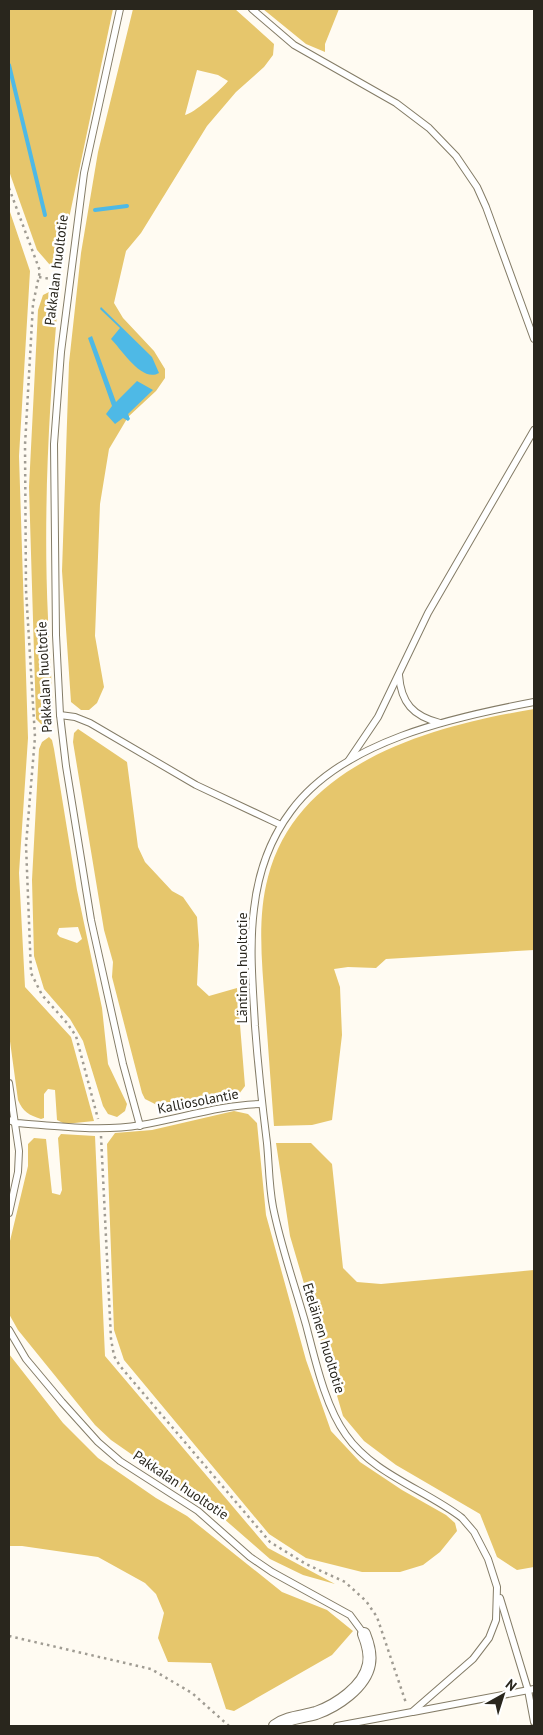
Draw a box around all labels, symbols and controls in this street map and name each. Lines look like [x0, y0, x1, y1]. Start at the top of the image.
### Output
street label: Pakkalan huoltotie [40, 214, 72, 326]
street label: Pakkalan huoltotie [32, 621, 56, 733]
street label: Läntinen huoltotie [233, 912, 251, 1024]
street label: Kalliosolantie [156, 1084, 240, 1118]
street label: Eteläinen huoltotie [299, 1281, 349, 1395]
street label: Pakkalan huoltotie [130, 1446, 232, 1524]
north arrow [478, 1670, 528, 1720]
text: N [502, 1675, 520, 1695]

